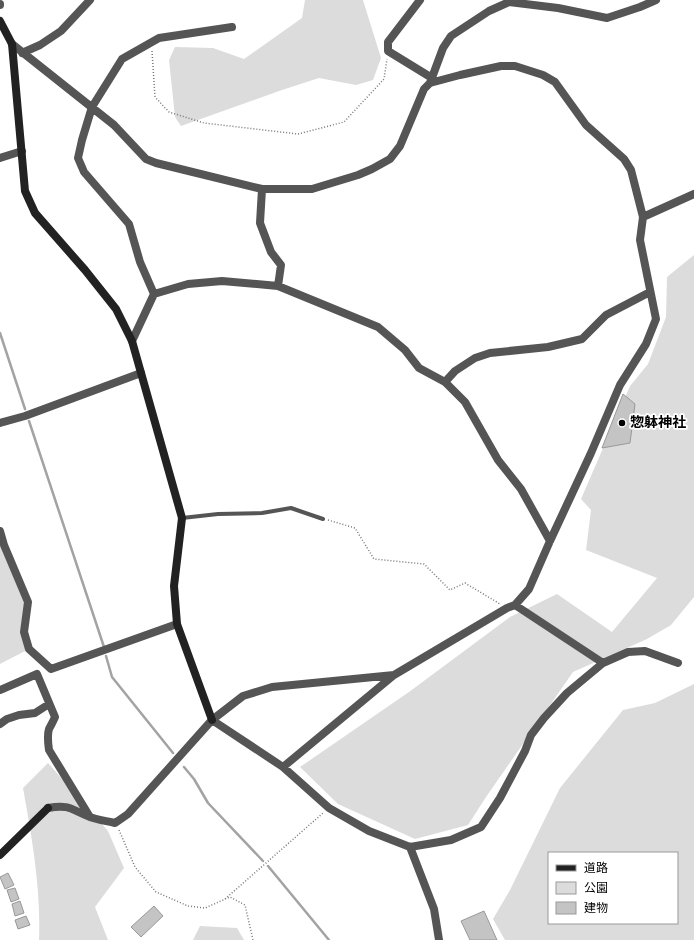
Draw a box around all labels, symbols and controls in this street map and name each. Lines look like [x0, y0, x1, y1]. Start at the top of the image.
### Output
place label: 惣躰神社 [630, 414, 686, 430]
marker: 惣躰神社 [617, 418, 627, 428]
legend [548, 852, 678, 924]
text: 道路 [584, 861, 608, 874]
text: 公園 [584, 882, 608, 894]
text: 建物 [584, 901, 608, 914]

